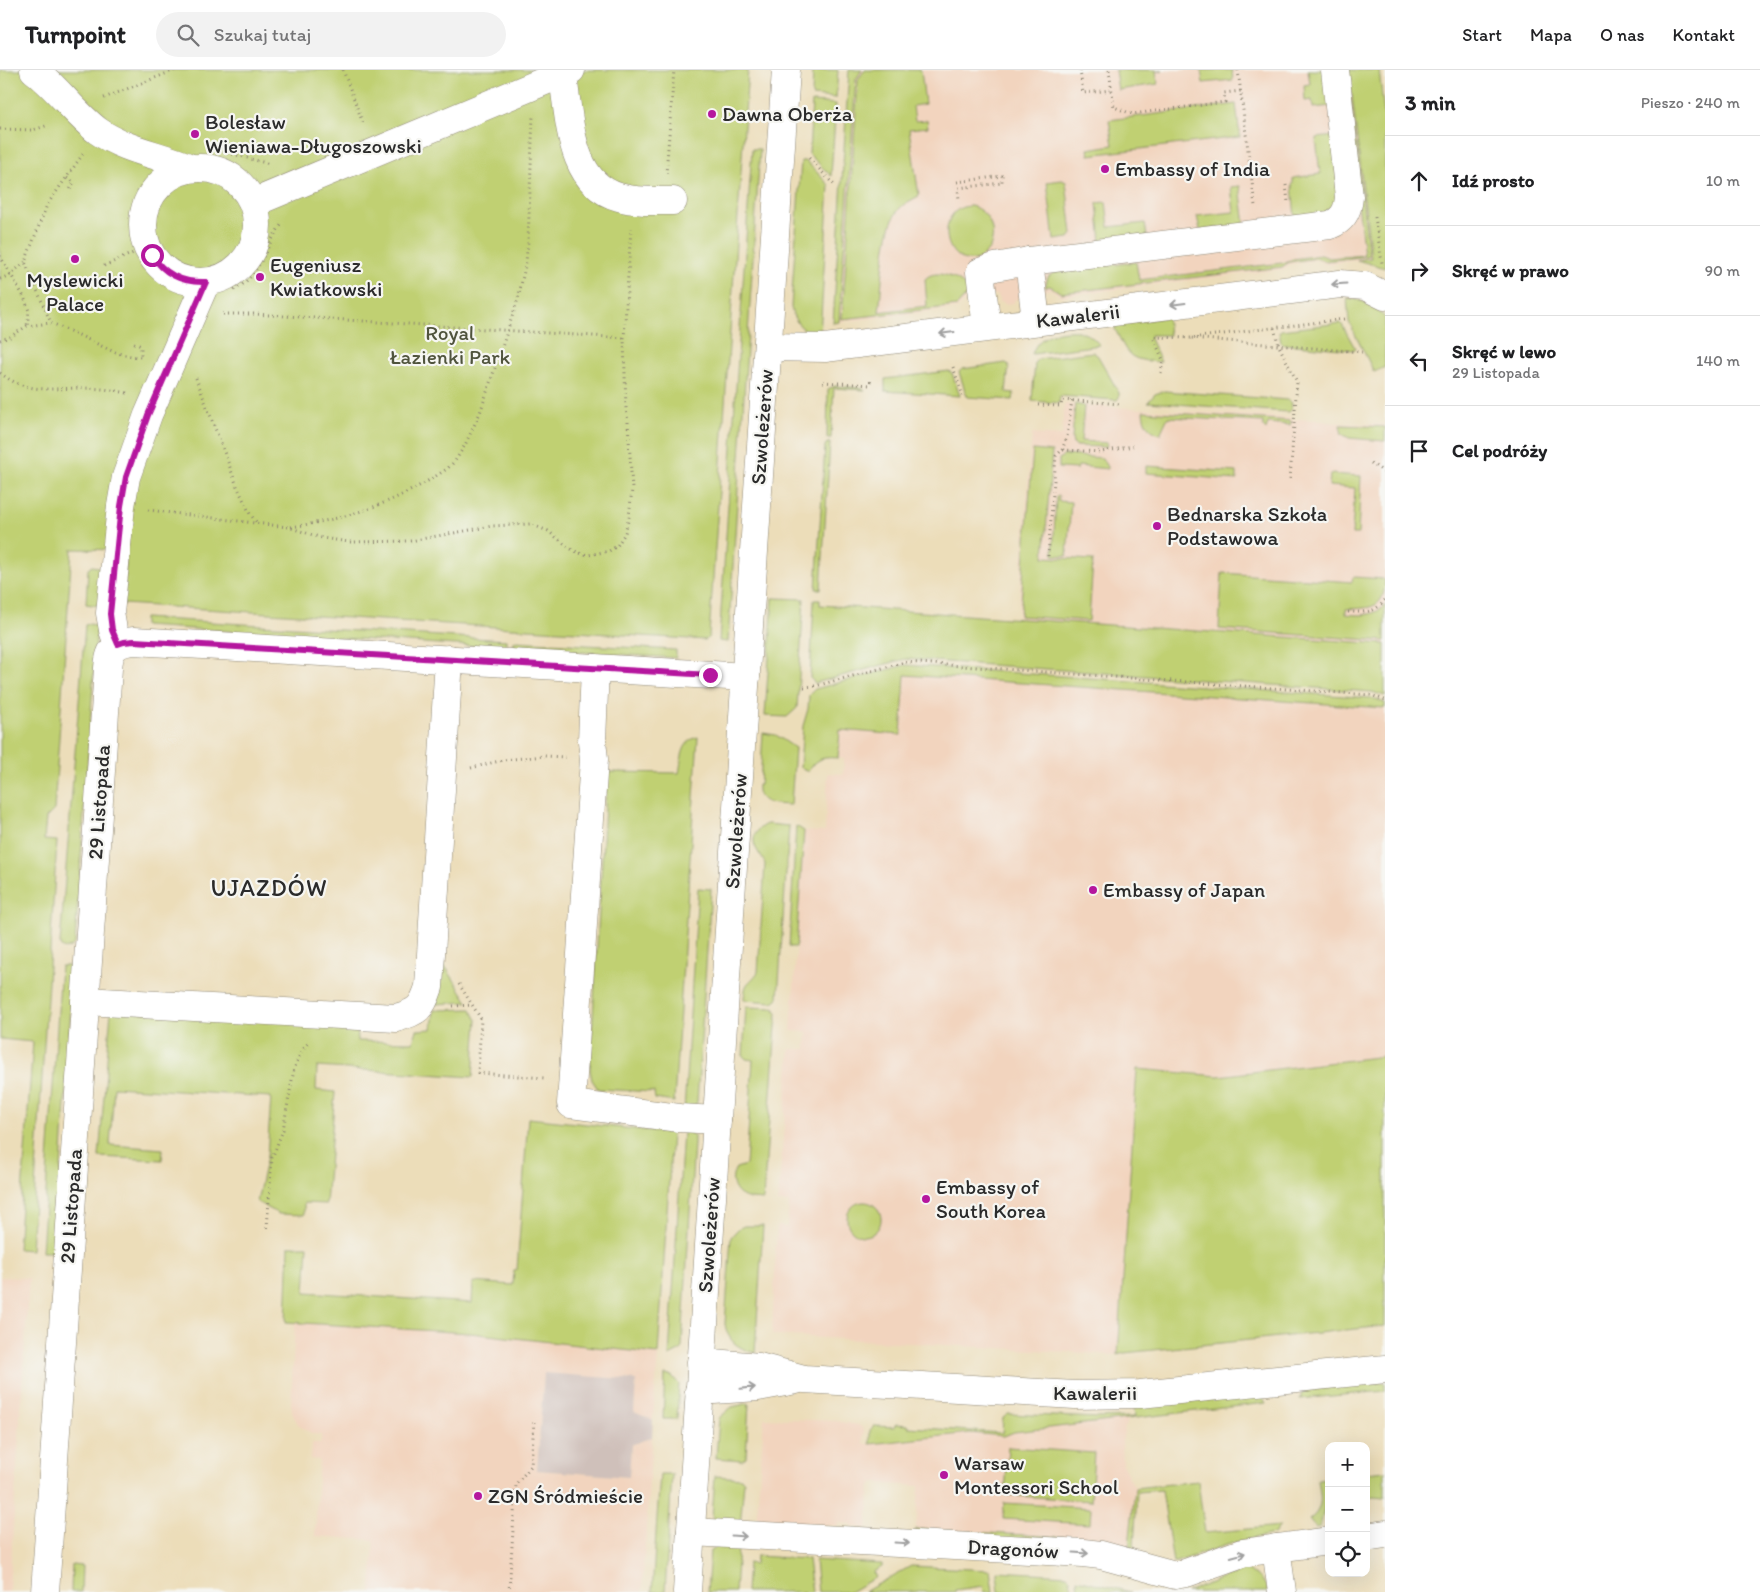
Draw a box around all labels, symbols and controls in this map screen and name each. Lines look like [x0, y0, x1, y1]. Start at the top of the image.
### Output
search box [156, 12, 506, 57]
text: Turnpoint [25, 20, 126, 49]
icon: search [174, 21, 202, 49]
text: Szukaj tutaj [214, 23, 311, 46]
text: Start [1462, 24, 1502, 46]
text: Mapa [1530, 24, 1572, 46]
text: O nas [1600, 24, 1645, 46]
text: Kontakt [1673, 24, 1735, 46]
text: 3 min [1405, 90, 1455, 115]
text: Pieszo · 240 m [1641, 93, 1740, 112]
place label: Dawna Oberża [722, 101, 853, 126]
marker: Dawna Oberża [706, 108, 718, 120]
place label: Bolesław Wieniawa-Długoszowski [205, 109, 422, 158]
marker: Bolesław Wieniawa-Długoszowski [189, 128, 201, 140]
place label: Embassy of India [1115, 156, 1270, 181]
marker: Embassy of India [1099, 163, 1111, 175]
icon: ahead [1405, 167, 1433, 195]
text: Idź prosto [1452, 169, 1535, 192]
text: 10 m [1706, 171, 1740, 190]
route start [141, 244, 164, 267]
place label: Eugeniusz Kwiatkowski [270, 252, 382, 301]
marker: Myslewicki Palace [69, 253, 81, 265]
icon: right [1405, 257, 1433, 285]
text: Skręć w prawo [1452, 259, 1569, 282]
text: 90 m [1705, 261, 1740, 280]
place label: Myslewicki Palace [26, 267, 124, 316]
marker: Eugeniusz Kwiatkowski [254, 271, 266, 283]
one-way arrow [1331, 280, 1347, 289]
street label: Kawalerii [1035, 298, 1121, 333]
one-way arrow [1170, 299, 1186, 309]
park label: Royal Łazienki Park [390, 320, 511, 369]
one-way arrow [939, 328, 955, 338]
text: Skręć w lewo [1452, 340, 1556, 363]
icon: left [1405, 347, 1433, 375]
text: 140 m [1696, 351, 1740, 370]
text: 29 Listopada [1452, 363, 1540, 382]
street label: Szwoleżerów [745, 368, 778, 486]
icon: arrive [1405, 437, 1433, 465]
text: Cel podróży [1452, 439, 1547, 462]
place label: Bednarska Szkoła Podstawowa [1167, 501, 1327, 550]
marker: Bednarska Szkoła Podstawowa [1151, 520, 1163, 532]
route end [699, 664, 722, 687]
street label: 29 Listopada [82, 744, 115, 860]
street label: Szwoleżerów [719, 772, 752, 890]
district label: UJAZDÓW [210, 873, 328, 902]
place label: Embassy of Japan [1103, 877, 1265, 902]
marker: Embassy of Japan [1087, 884, 1099, 896]
street label: 29 Listopada [54, 1148, 87, 1264]
place label: Embassy of South Korea [936, 1174, 1046, 1223]
street label: Szwoleżerów [692, 1176, 725, 1294]
marker: Embassy of South Korea [920, 1193, 932, 1205]
street label: Kawalerii [1053, 1380, 1137, 1405]
one-way arrow [740, 1383, 756, 1393]
map controls [1325, 1442, 1370, 1577]
button: + [1325, 1442, 1370, 1487]
place label: Warsaw Montessori School [954, 1450, 1119, 1499]
marker: Warsaw Montessori School [938, 1469, 950, 1481]
place label: ZGN Śródmieście [488, 1483, 643, 1508]
button: − [1325, 1487, 1370, 1532]
marker: ZGN Śródmieście [472, 1490, 484, 1502]
one-way arrow [731, 1531, 747, 1540]
button: locate [1325, 1532, 1370, 1577]
street label: Dragonów [967, 1534, 1059, 1563]
one-way arrow [893, 1539, 909, 1548]
one-way arrow [1073, 1548, 1089, 1558]
one-way arrow [1229, 1549, 1245, 1559]

